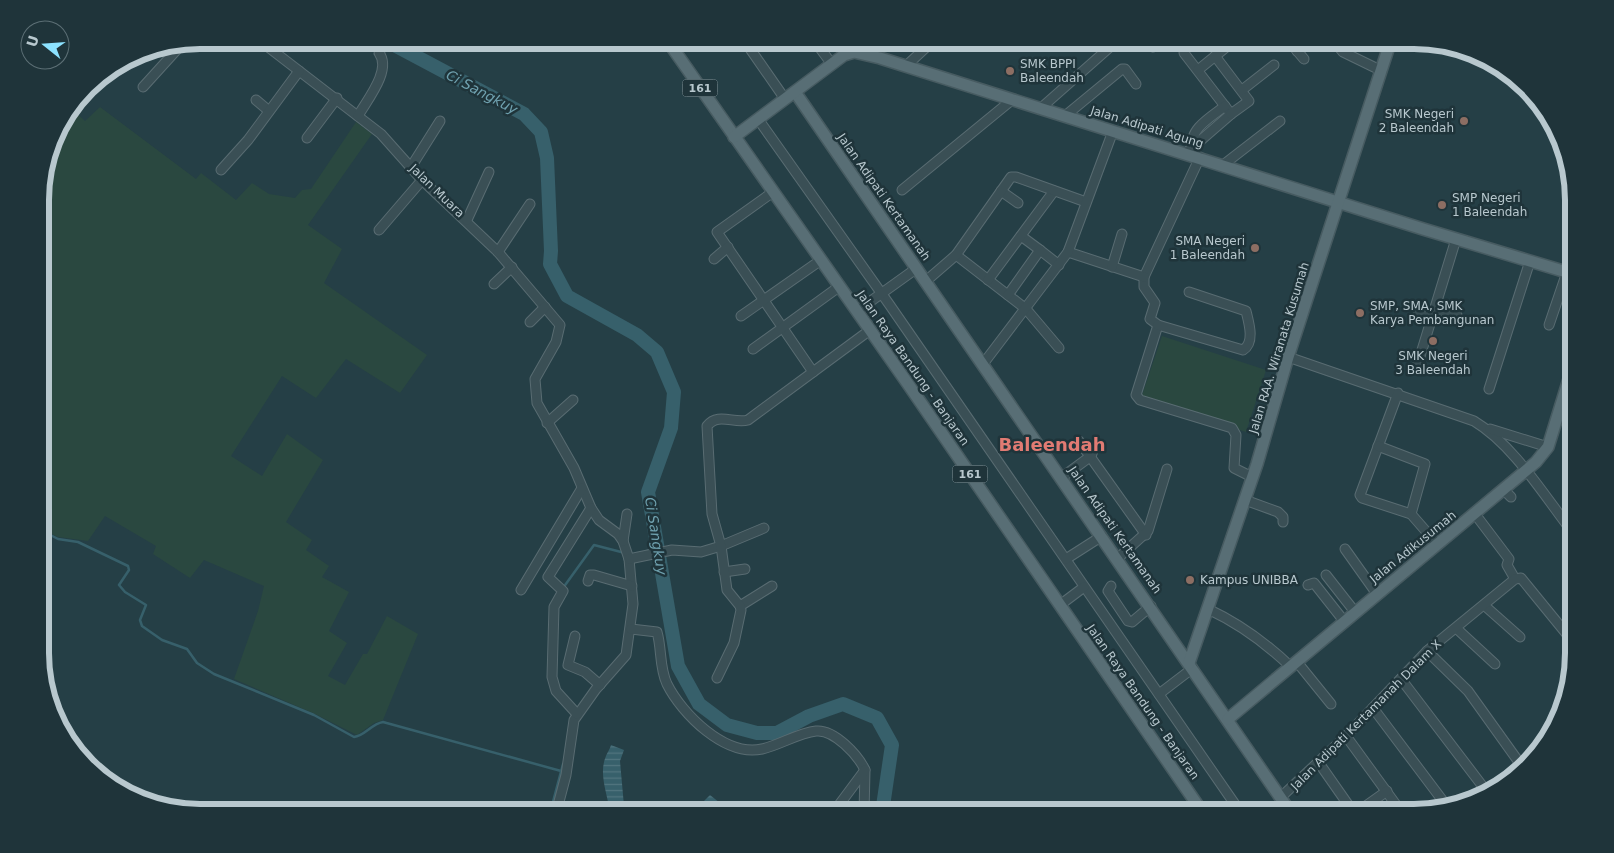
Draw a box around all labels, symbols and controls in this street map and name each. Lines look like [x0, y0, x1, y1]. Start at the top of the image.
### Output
north arrow [20, 20, 70, 70]
text: U [23, 33, 42, 49]
place label: SMK BPPI Baleendah [1020, 57, 1084, 85]
marker: SMK BPPI Baleendah [1004, 65, 1016, 77]
water label: Ci Sangkuy [444, 66, 521, 118]
road number: 161 [682, 80, 718, 96]
street label: Jalan Adipati Agung [1088, 103, 1205, 151]
place label: SMK Negeri 2 Baleendah [1379, 107, 1454, 135]
marker: SMK Negeri 2 Baleendah [1458, 115, 1470, 127]
street label: Jalan Adipati Kertamanah [834, 130, 933, 263]
street label: Jalan Muara [406, 161, 467, 221]
place label: SMP Negeri 1 Baleendah [1452, 191, 1527, 219]
marker: SMP Negeri 1 Baleendah [1436, 199, 1448, 211]
place label: SMA Negeri 1 Baleendah [1170, 234, 1245, 262]
marker: SMA Negeri 1 Baleendah [1249, 242, 1261, 254]
street label: Jalan RAA. Wiranata Kusumah [1246, 261, 1312, 436]
street label: Jalan Raya Bandung - Banjaran [853, 287, 972, 448]
place label: SMP, SMA, SMK Karya Pembangunan [1370, 299, 1494, 327]
marker: SMP, SMA, SMK Karya Pembangunan [1354, 307, 1366, 319]
marker: SMK Negeri 3 Baleendah [1427, 335, 1439, 347]
place label: SMK Negeri 3 Baleendah [1395, 349, 1471, 377]
district label: Baleendah [998, 434, 1106, 455]
street label: Jalan Adipati Kertamanah [1065, 463, 1164, 596]
road number: 161 [952, 466, 988, 482]
water label: Ci Sangkuy [642, 496, 670, 577]
street label: Jalan Adikusumah [1366, 508, 1459, 587]
place label: Kampus UNIBBA [1200, 573, 1299, 587]
marker: Kampus UNIBBA [1184, 574, 1196, 586]
street label: Jalan Raya Bandung - Banjaran [1083, 621, 1202, 782]
street label: Jalan Adipati Kertamanah Dalam X [1287, 637, 1444, 794]

